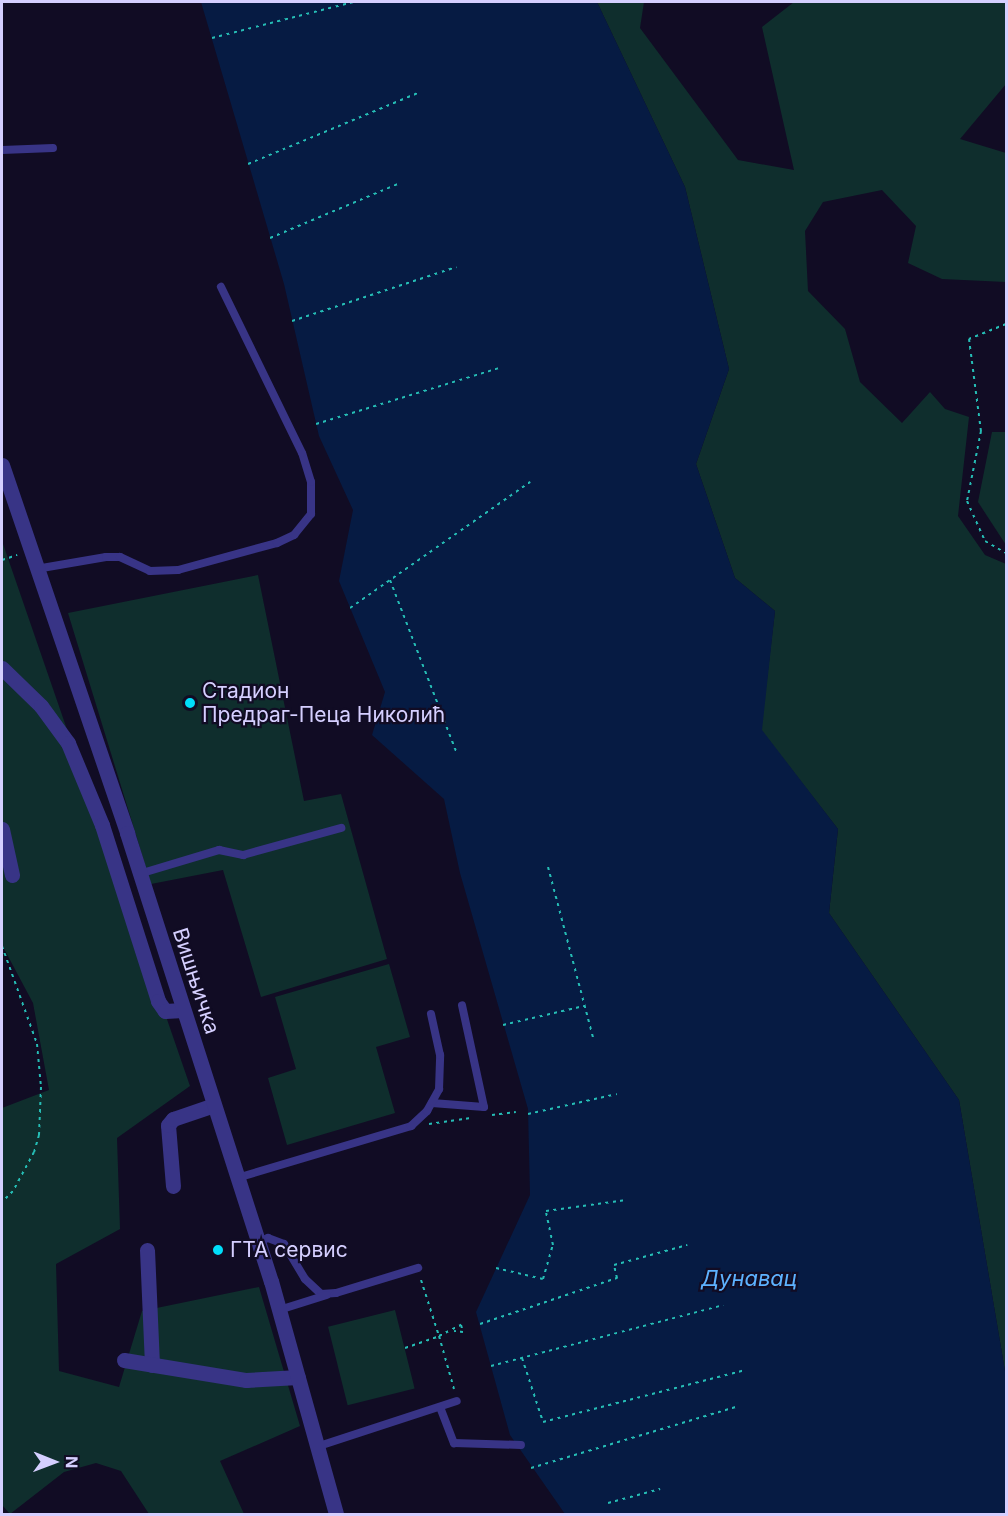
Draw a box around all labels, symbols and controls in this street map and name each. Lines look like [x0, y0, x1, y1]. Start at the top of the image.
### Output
place label: Стадион Предраг-Пеца Николић [202, 678, 445, 728]
marker: Стадион Предраг-Пеца Николић [183, 696, 197, 710]
street label: Вишњичка [167, 925, 225, 1037]
place label: ГТА сервис [230, 1237, 348, 1263]
marker: ГТА сервис [211, 1243, 225, 1257]
water label: Дунавац [701, 1266, 797, 1292]
north arrow [24, 1432, 84, 1492]
text: N [62, 1456, 82, 1469]

